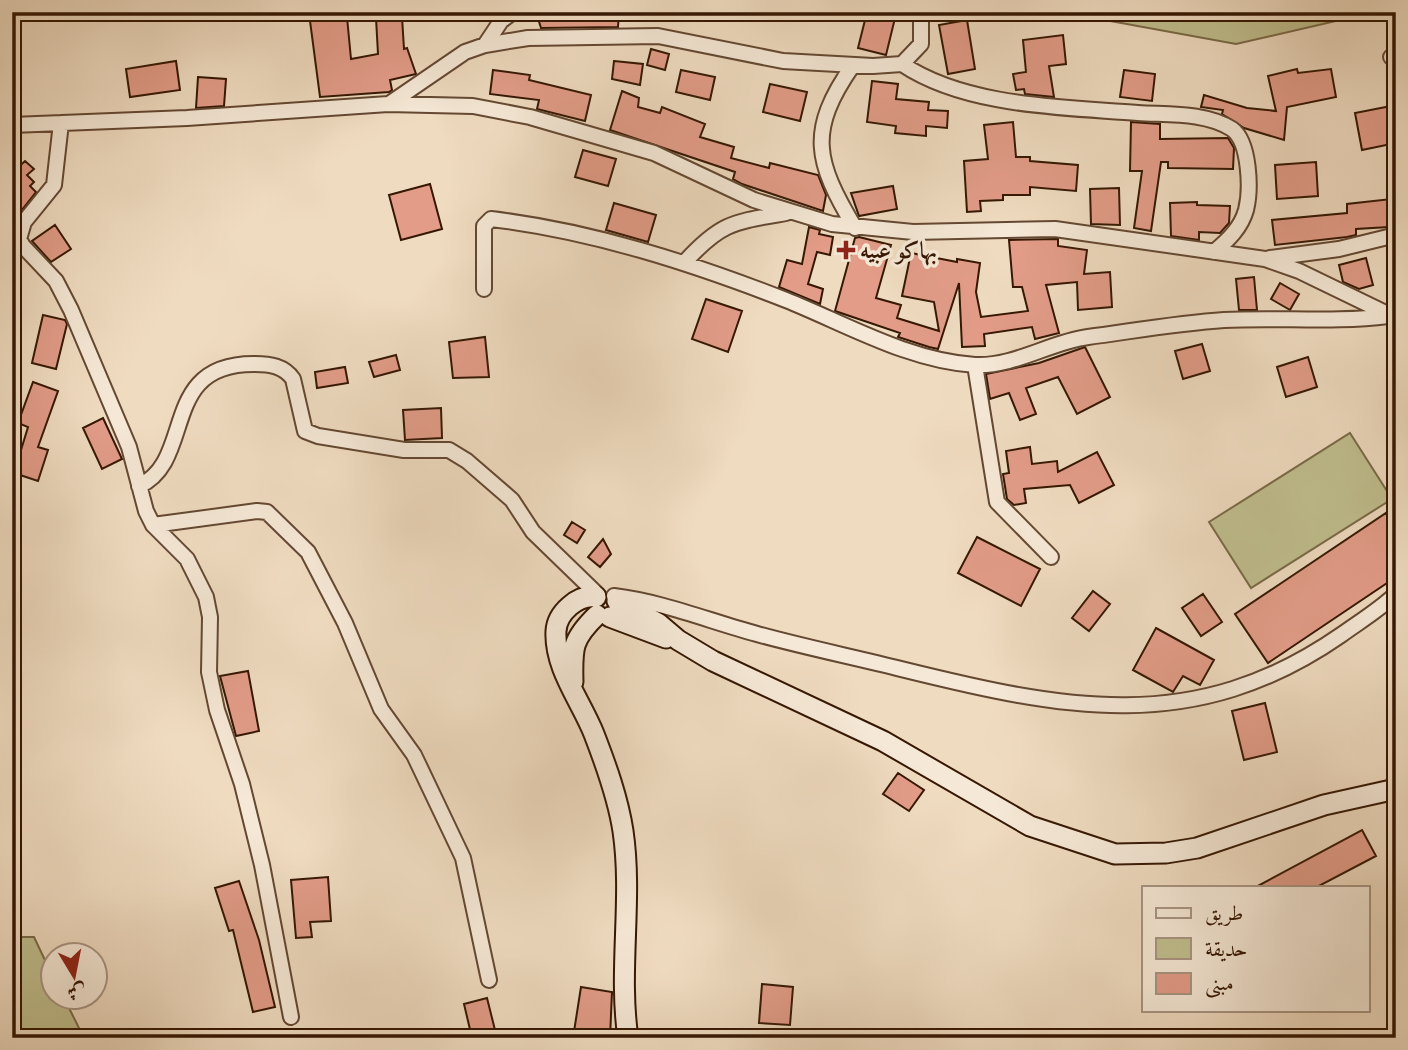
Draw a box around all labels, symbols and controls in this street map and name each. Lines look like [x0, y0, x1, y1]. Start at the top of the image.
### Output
place label: بهاكو عبيه [860, 235, 937, 266]
marker: بهاكو عبيه [838, 242, 854, 258]
legend [1142, 886, 1370, 1012]
text: طريق [1205, 899, 1243, 926]
text: حديقة [1205, 935, 1248, 962]
north arrow [38, 942, 108, 1012]
text: مبنى [1205, 969, 1234, 998]
text: ش [65, 978, 88, 1006]

